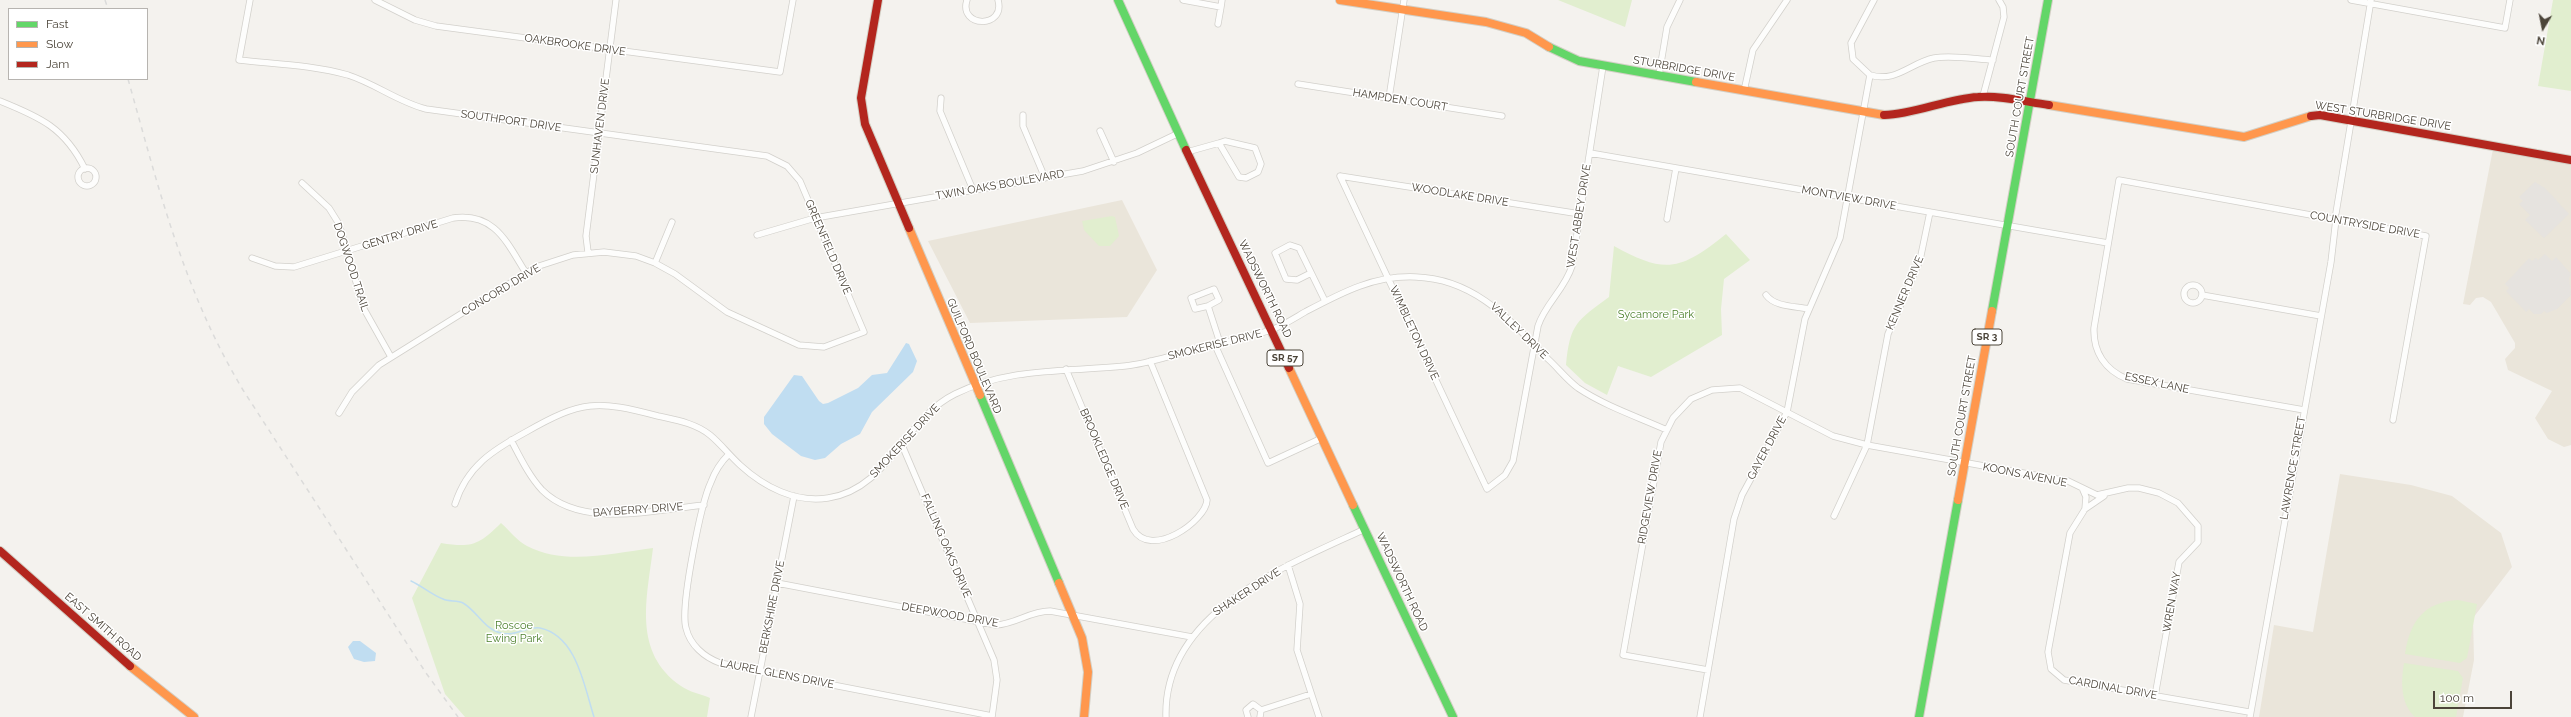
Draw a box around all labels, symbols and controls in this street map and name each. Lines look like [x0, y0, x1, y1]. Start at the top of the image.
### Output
legend [8, 8, 148, 80]
north arrow [2523, 8, 2563, 48]
text: Fast [46, 17, 69, 31]
street label: OAKBROOKE DRIVE [524, 31, 626, 59]
text: N [2536, 33, 2546, 47]
street label: SOUTH COURT STREET [2003, 36, 2037, 158]
text: Slow [46, 37, 73, 51]
street label: STURBRIDGE DRIVE [1632, 54, 1736, 84]
text: Jam [46, 57, 69, 71]
street label: SUNHAVEN DRIVE [588, 78, 612, 174]
street label: HAMPDEN COURT [1352, 86, 1448, 114]
street label: WEST STURBRIDGE DRIVE [2314, 99, 2452, 133]
street label: SOUTHPORT DRIVE [460, 107, 562, 135]
street label: WEST ABBEY DRIVE [1564, 163, 1594, 269]
street label: TWIN OAKS BOULEVARD [935, 167, 1065, 203]
street label: WOODLAKE DRIVE [1411, 181, 1509, 209]
street label: MONTVIEW DRIVE [1800, 183, 1898, 213]
street label: GREENFIELD DRIVE [802, 198, 854, 296]
street label: COUNTRYSIDE DRIVE [2309, 209, 2421, 241]
street label: GENTRY DRIVE [361, 217, 439, 253]
street label: DOGWOOD TRAIL [330, 221, 372, 313]
street label: WADSWORTH ROAD [1236, 238, 1294, 340]
street label: KENNER DRIVE [1883, 254, 1927, 332]
street label: CONCORD DRIVE [459, 261, 543, 319]
street label: WIMBLETON DRIVE [1386, 284, 1442, 382]
street label: GUILFORD BOULEVARD [944, 296, 1004, 416]
street label: VALLEY DRIVE [1487, 300, 1551, 362]
park label: Sycamore Park [1618, 308, 1694, 322]
street label: SMOKERISE DRIVE [1167, 327, 1263, 363]
road number: SR 3 [1972, 329, 2002, 345]
road number: SR 57 [1267, 350, 1303, 366]
street label: SOUTH COURT STREET [1945, 355, 1979, 477]
street label: ESSEX LANE [2124, 370, 2190, 396]
street label: SMOKERISE DRIVE [867, 401, 943, 481]
street label: BROOKLEDGE DRIVE [1077, 407, 1131, 511]
street label: GAYER DRIVE [1745, 414, 1789, 482]
street label: LAWRENCE STREET [2277, 415, 2309, 521]
street label: RIDGEVIEW DRIVE [1635, 449, 1665, 545]
street label: KOONS AVENUE [1982, 460, 2068, 490]
street label: FALLING OAKS DRIVE [918, 492, 974, 600]
street label: BAYBERRY DRIVE [592, 500, 684, 520]
street label: WADSWORTH ROAD [1373, 531, 1431, 633]
street label: BERKSHIRE DRIVE [757, 559, 787, 655]
street label: SHAKER DRIVE [1211, 565, 1283, 619]
street label: WREN WAY [2160, 571, 2184, 633]
street label: EAST SMITH ROAD [62, 590, 144, 664]
street label: DEEPWOOD DRIVE [900, 600, 1000, 630]
park label: Roscoe Ewing Park [486, 619, 542, 645]
street label: LAUREL GLENS DRIVE [719, 656, 835, 692]
street label: CARDINAL DRIVE [2068, 674, 2158, 702]
scale bar [2435, 683, 2514, 709]
text: 100 m [2440, 691, 2474, 705]

